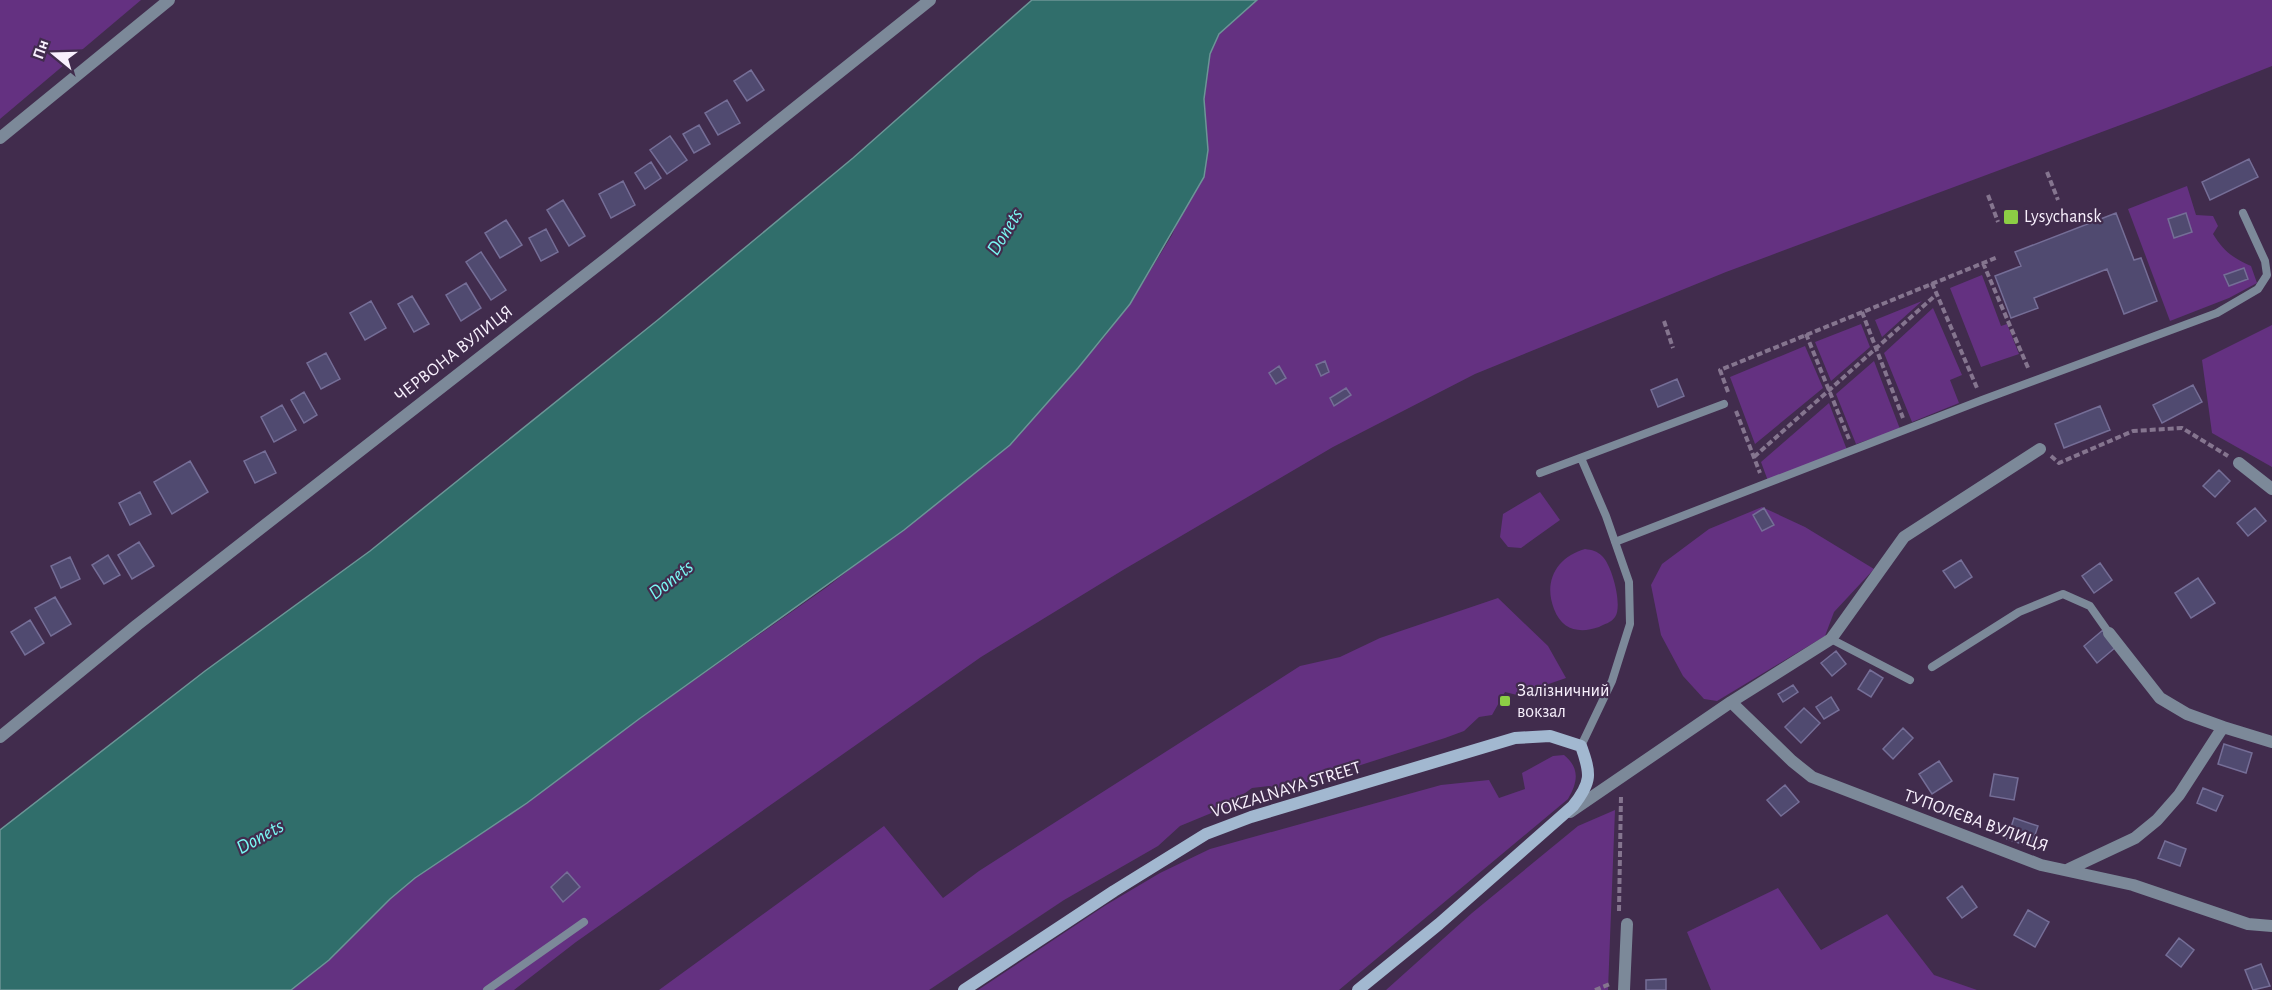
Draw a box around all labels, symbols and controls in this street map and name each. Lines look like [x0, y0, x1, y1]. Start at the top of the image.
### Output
north arrow [24, 24, 84, 84]
text: Пн [30, 38, 52, 61]
water label: Donets [983, 205, 1027, 259]
marker: Lysychansk [2002, 208, 2020, 226]
place label: Lysychansk [2024, 208, 2102, 226]
street label: ЧЕРВОНА ВУЛИЦЯ [392, 302, 516, 406]
water label: Donets [645, 556, 698, 603]
place label: Залізничний вокзал [1517, 682, 1610, 721]
marker: Залізничний вокзал [1498, 694, 1512, 708]
street label: VOKZALNAYA STREET [1209, 759, 1363, 821]
street label: ТУПОЛЄВА ВУЛИЦЯ [1901, 787, 2051, 855]
water label: Donets [233, 816, 287, 858]

